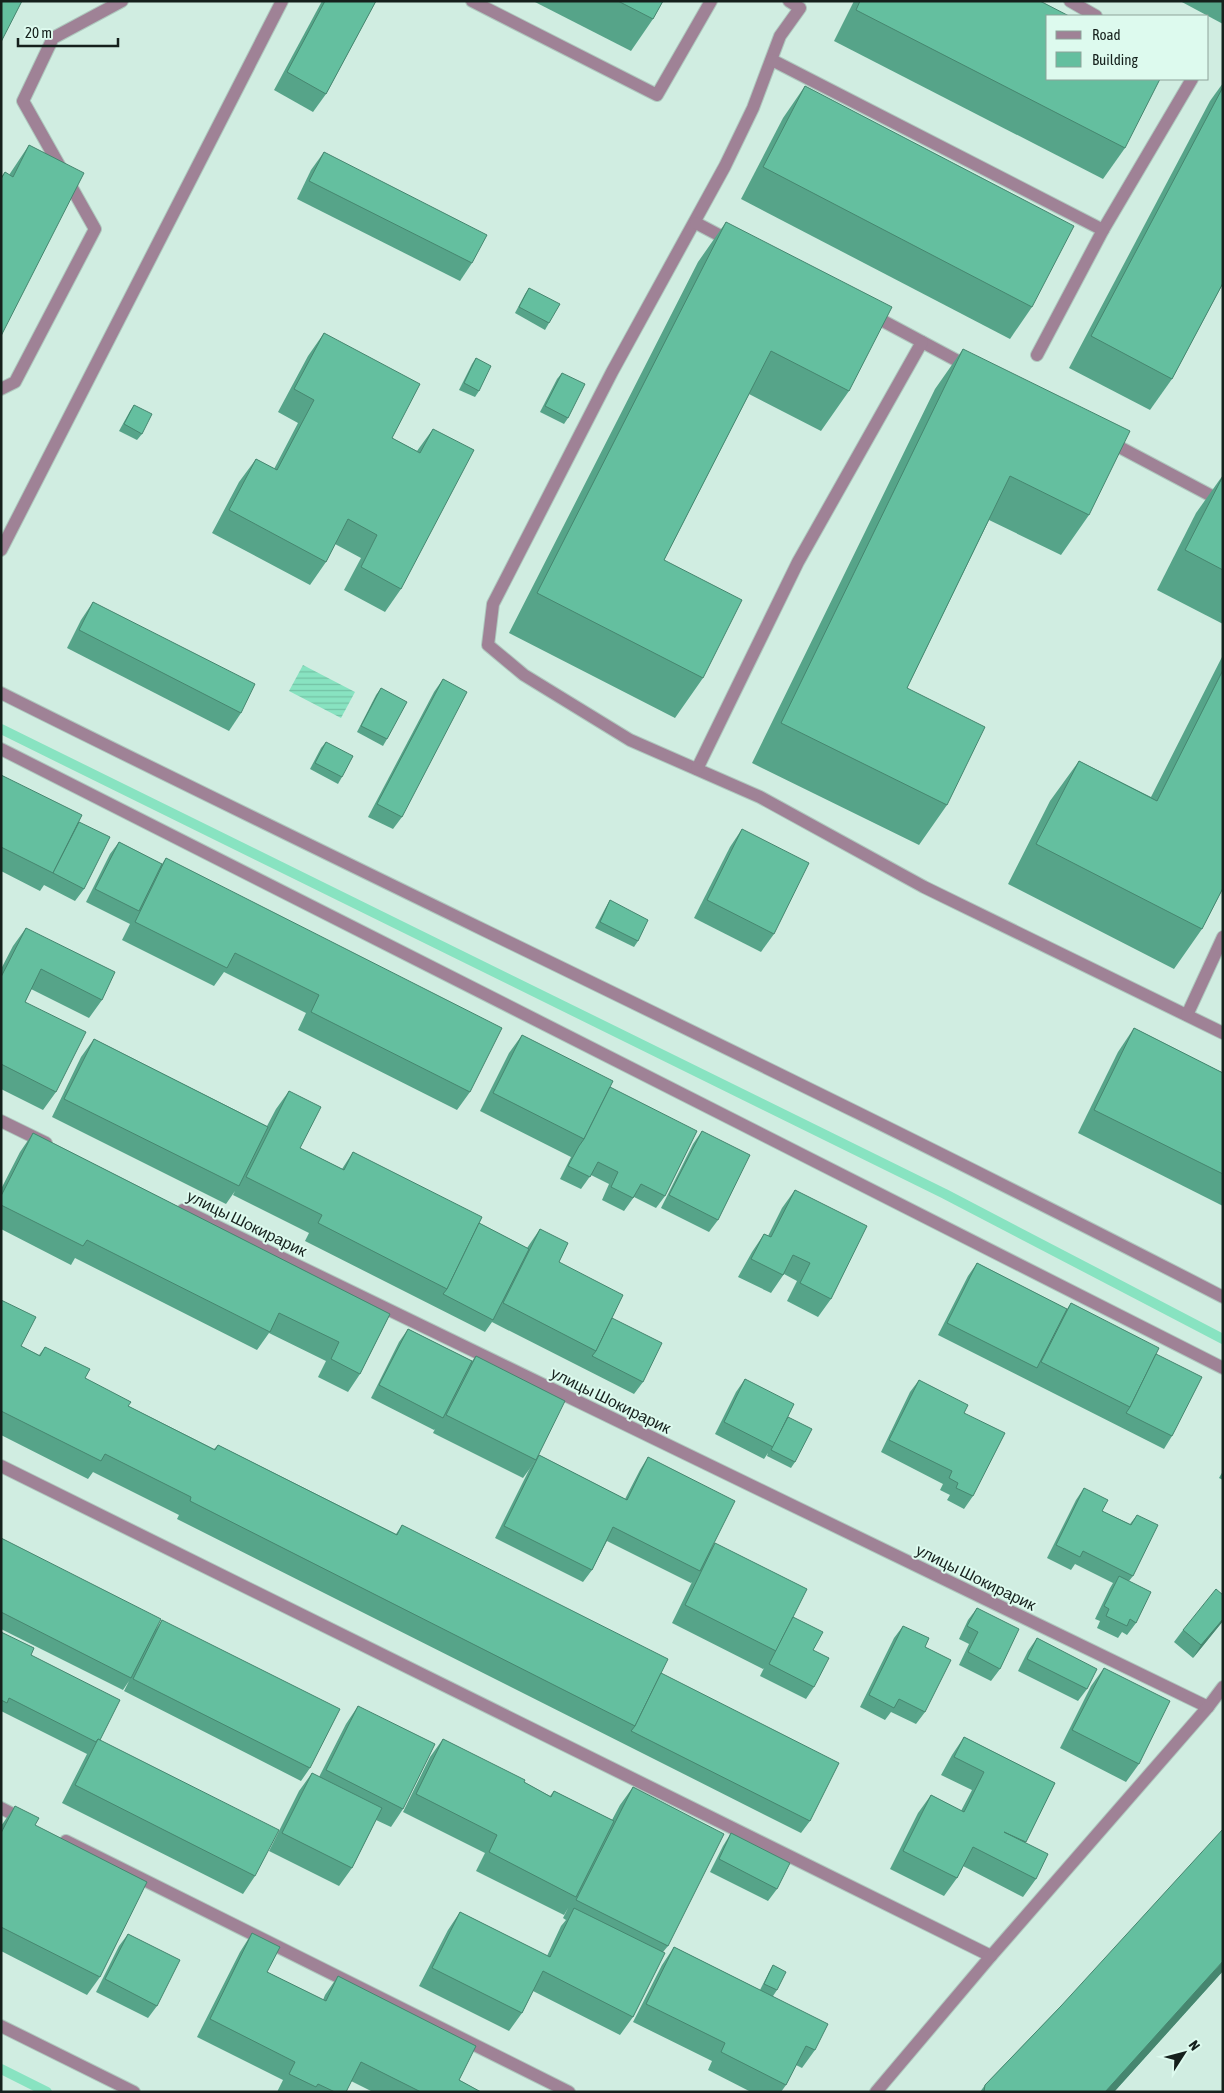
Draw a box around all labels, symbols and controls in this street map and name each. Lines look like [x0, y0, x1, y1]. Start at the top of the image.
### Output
scale bar [18, 15, 118, 47]
legend [1046, 15, 1209, 80]
text: 20 m [25, 24, 52, 41]
text: Road [1092, 26, 1121, 43]
text: Building [1092, 51, 1138, 68]
street label: улицы Шокирарик [184, 1186, 311, 1260]
street label: улицы Шокирарик [548, 1363, 675, 1437]
street label: улицы Шокирарик [913, 1540, 1040, 1614]
north arrow [1159, 2028, 1209, 2078]
text: N [1186, 2037, 1203, 2053]

